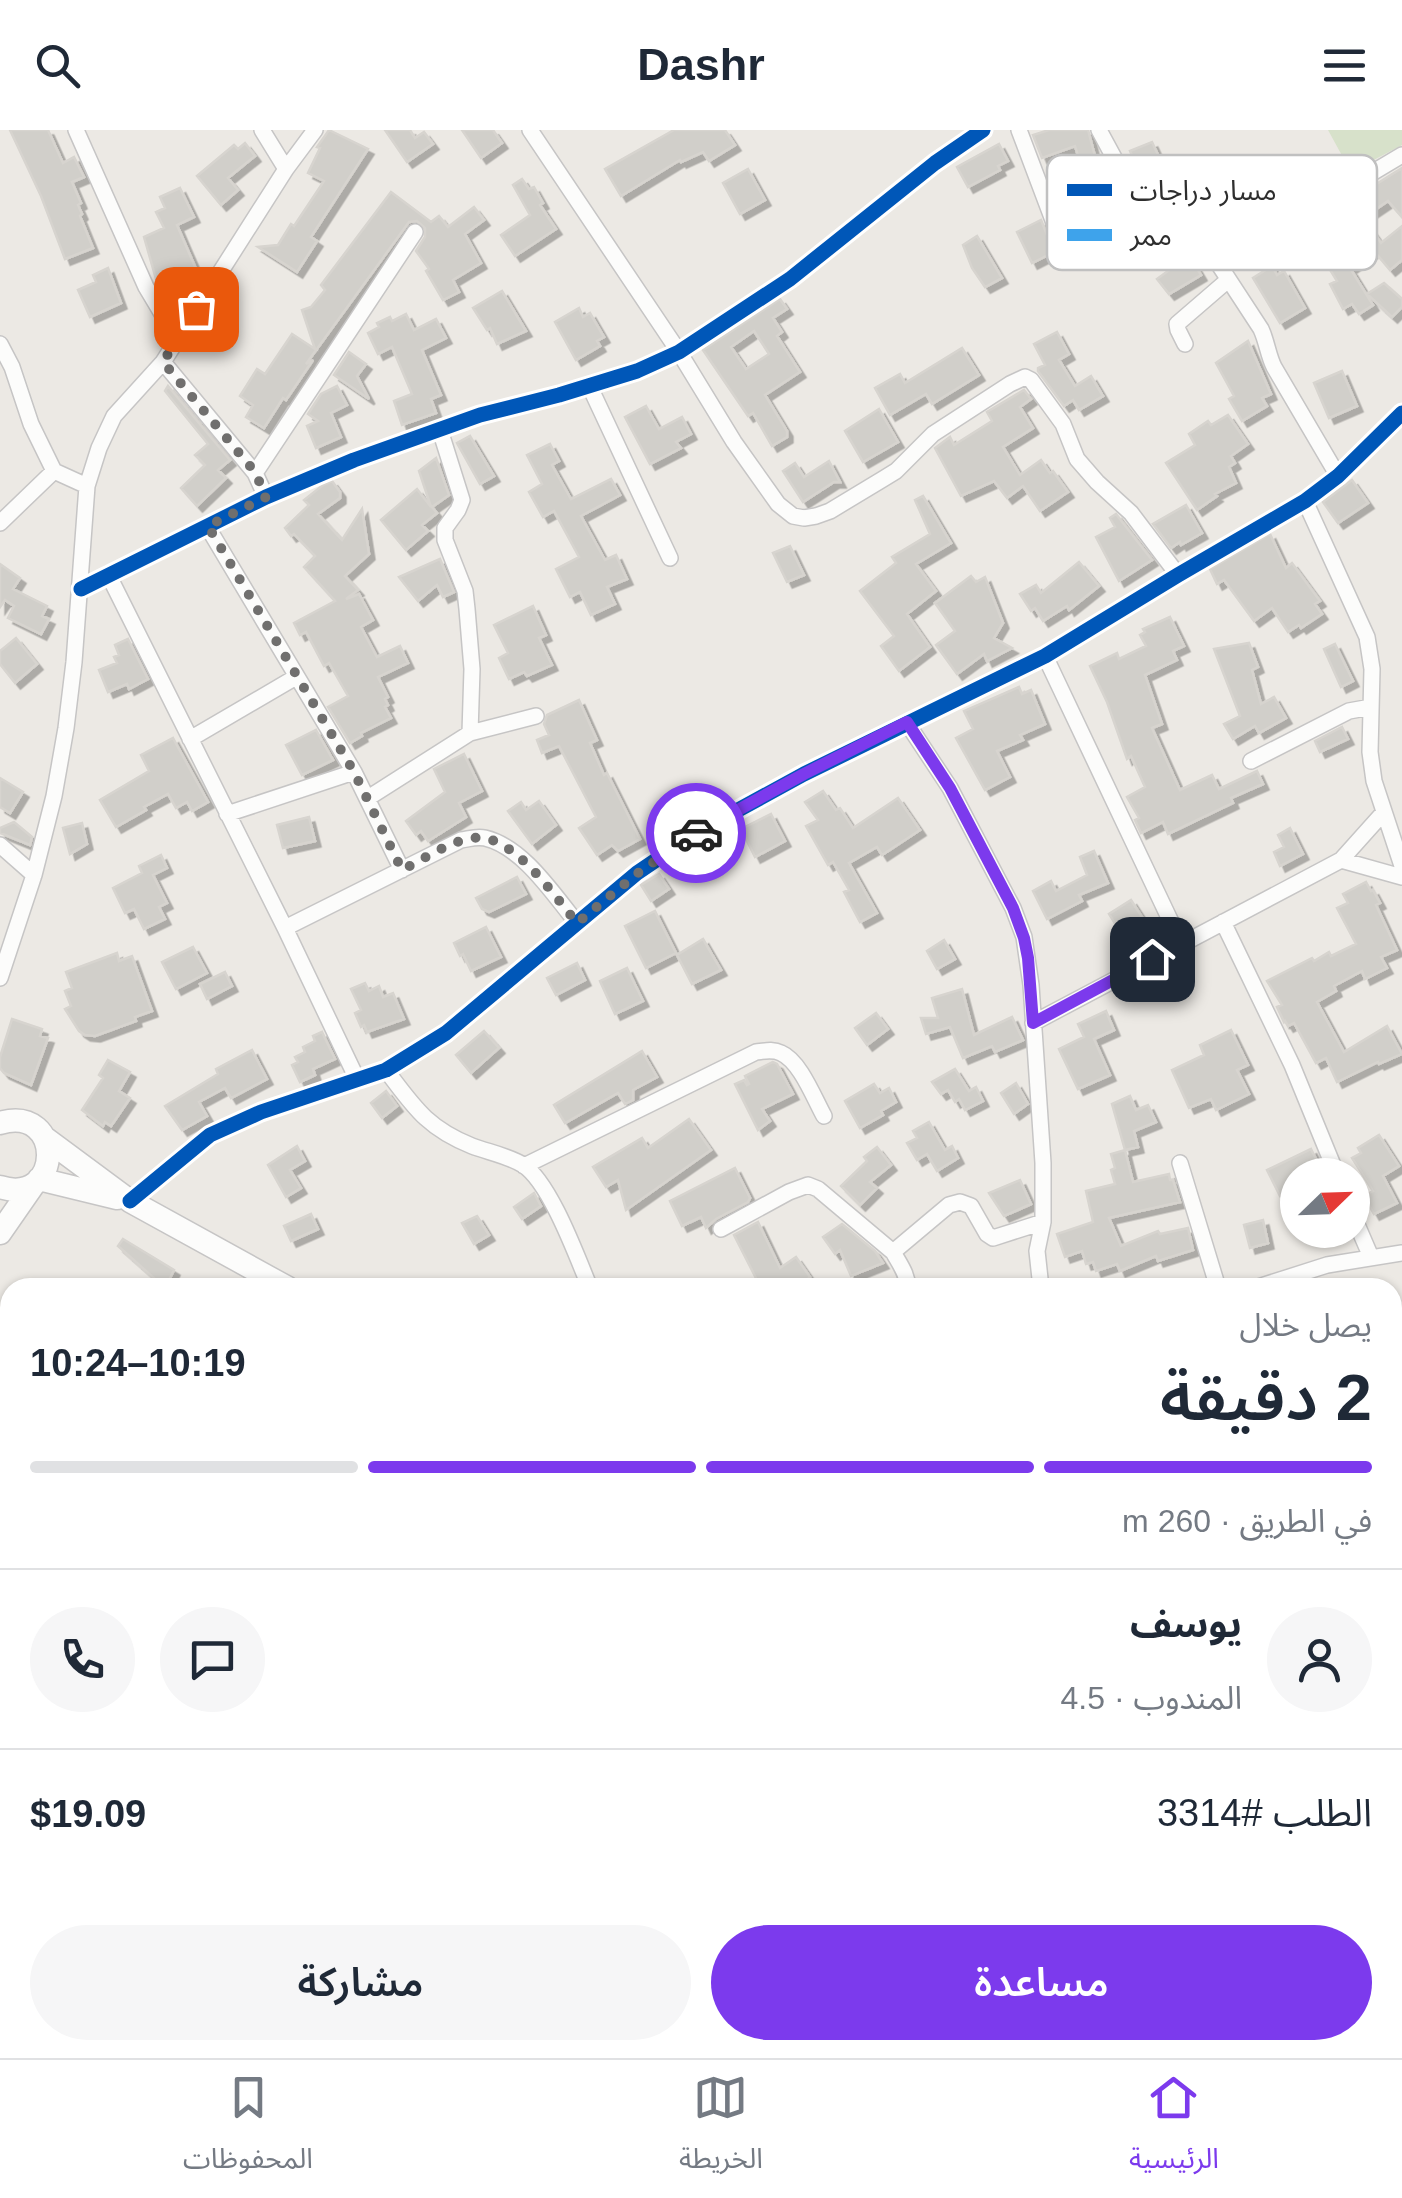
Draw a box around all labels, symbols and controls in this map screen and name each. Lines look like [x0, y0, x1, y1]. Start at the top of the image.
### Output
icon: search [30, 38, 85, 93]
icon: menu [1317, 38, 1372, 93]
text: Dashr [637, 39, 765, 90]
legend [1047, 155, 1377, 270]
text: مسار دراجات [1130, 175, 1277, 207]
text: ممر [1129, 220, 1172, 252]
pin [154, 267, 239, 352]
icon: bag [169, 282, 224, 337]
courier [646, 783, 746, 883]
icon: car [669, 806, 724, 861]
pin [1110, 917, 1195, 1002]
icon: home [1125, 932, 1180, 987]
north arrow [1280, 1158, 1370, 1248]
map controls [1280, 1158, 1370, 1248]
text: يصل خلال [1240, 1307, 1372, 1343]
text: 10:19–10:24 [30, 1342, 246, 1384]
text: 2 دقيقة [1160, 1361, 1372, 1434]
text: في الطريق · 260 m [1122, 1503, 1372, 1539]
text: يوسف [1130, 1603, 1242, 1645]
button: phone [30, 1607, 135, 1712]
button: chat [160, 1607, 265, 1712]
button: person [1267, 1607, 1372, 1712]
text: المندوب · 4.5 [1061, 1680, 1242, 1716]
text: الطلب #3314 [1157, 1792, 1372, 1834]
text: $19.09 [30, 1793, 146, 1835]
button: مشاركة [30, 1925, 691, 2040]
button: مساعدة [711, 1925, 1372, 2040]
tab: المحفوظات [183, 2070, 313, 2189]
tab: الخريطة [679, 2070, 763, 2189]
tab: الرئيسية [1129, 2070, 1219, 2189]

